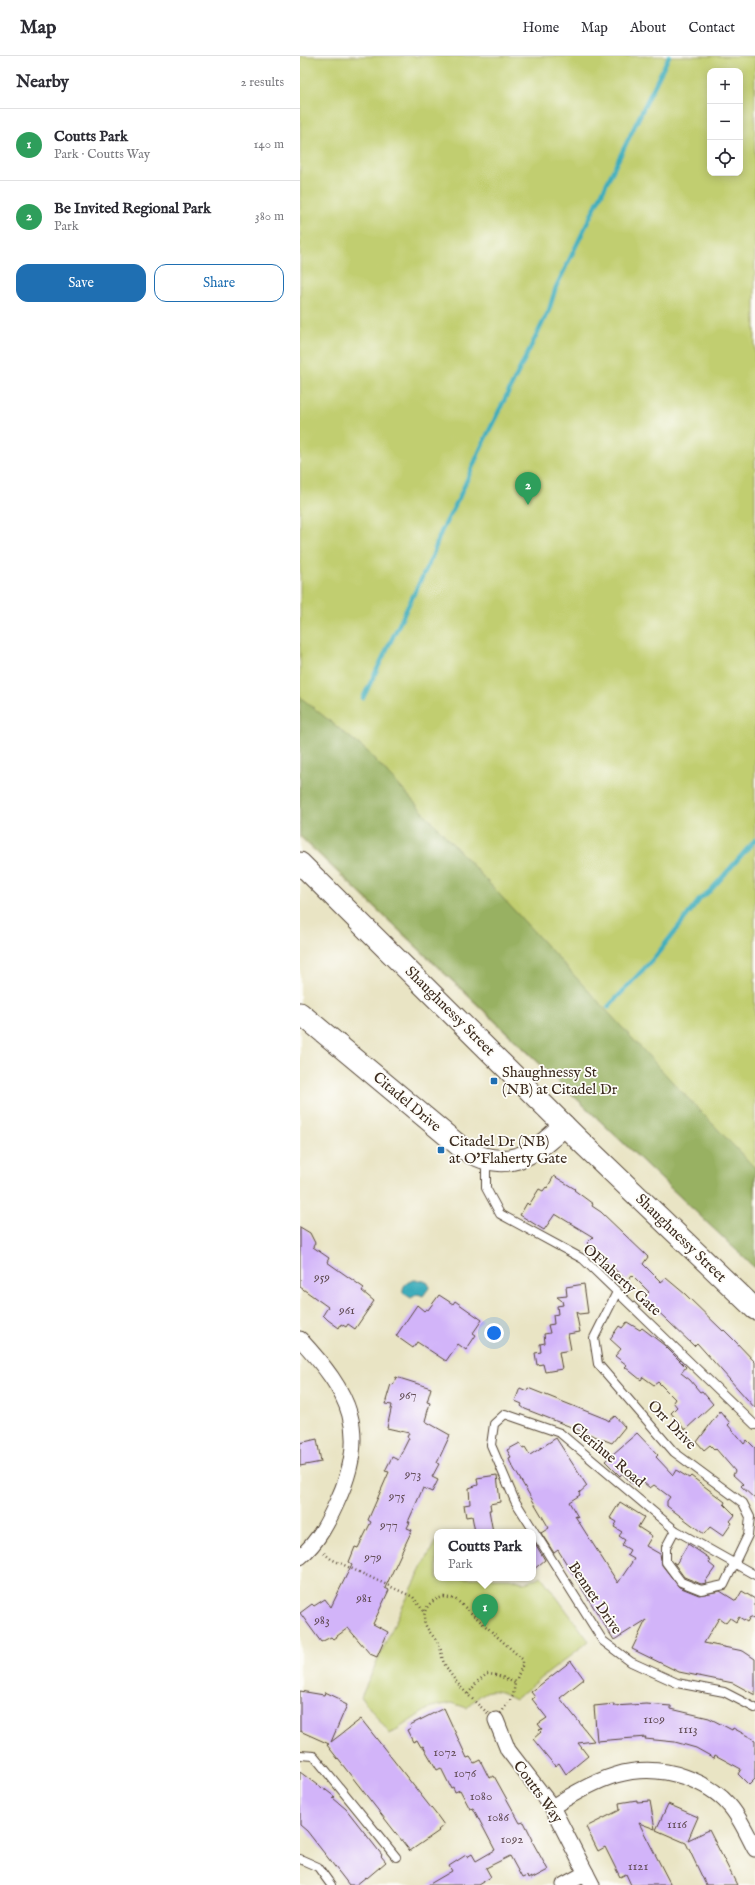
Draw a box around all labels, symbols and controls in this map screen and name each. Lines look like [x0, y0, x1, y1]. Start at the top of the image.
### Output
text: Map [20, 16, 56, 40]
text: Home [523, 19, 559, 37]
text: Map [581, 19, 608, 37]
text: About [630, 19, 666, 37]
text: Contact [688, 19, 735, 37]
map controls [707, 68, 743, 176]
button: + [707, 68, 743, 104]
text: Nearby [16, 72, 69, 93]
text: 2 results [240, 74, 284, 91]
button: − [707, 104, 743, 140]
text: Coutts Park [54, 127, 128, 146]
text: 1 [27, 136, 31, 153]
text: 140 m [254, 136, 284, 153]
button: locate [707, 140, 743, 176]
text: Park · Coutts Way [54, 146, 150, 163]
text: Be Invited Regional Park [54, 199, 211, 218]
text: 2 [26, 208, 32, 225]
text: 380 m [255, 208, 284, 225]
text: Park [54, 218, 79, 235]
button: Save [16, 264, 146, 302]
button: Share [154, 264, 284, 302]
pin: 2 [515, 472, 541, 505]
street label: Shaughnessy Street [401, 962, 499, 1060]
place label: Shaughnessy St (NB) at Citadel Dr [502, 1063, 618, 1099]
street label: Citadel Drive [369, 1068, 445, 1136]
marker: Shaughnessy St (NB) at Citadel Dr [489, 1076, 499, 1086]
place label: Citadel Dr (NB) at O'Flaherty Gate [449, 1132, 567, 1168]
marker: Citadel Dr (NB) at O'Flaherty Gate [436, 1145, 446, 1155]
street label: Shaughnessy Street [631, 1190, 731, 1286]
street label: OFlaherty Gate [579, 1240, 665, 1320]
house number: 959 [313, 1269, 330, 1286]
house number: 961 [338, 1302, 355, 1319]
your location [484, 1323, 504, 1343]
house number: 967 [398, 1387, 417, 1404]
street label: Orr Drive [644, 1396, 700, 1454]
street label: Clerihue Road [567, 1419, 650, 1492]
house number: 973 [404, 1466, 421, 1483]
house number: 975 [388, 1488, 406, 1505]
house number: 977 [379, 1517, 398, 1534]
popup [434, 1529, 536, 1581]
text: Coutts Park [448, 1537, 522, 1556]
house number: 979 [363, 1549, 382, 1566]
text: Park [448, 1556, 473, 1573]
street label: Bennet Drive [564, 1558, 626, 1638]
house number: 981 [355, 1590, 372, 1607]
pin: 1 [472, 1594, 498, 1627]
house number: 983 [313, 1612, 330, 1629]
house number: 1109 [643, 1711, 665, 1728]
house number: 1113 [678, 1721, 698, 1738]
house number: 1072 [433, 1744, 457, 1761]
street label: Coutts Way [509, 1757, 567, 1827]
house number: 1076 [454, 1765, 477, 1782]
house number: 1080 [470, 1788, 492, 1805]
house number: 1086 [487, 1809, 509, 1826]
house number: 1116 [667, 1816, 688, 1833]
house number: 1092 [501, 1831, 523, 1848]
house number: 1121 [628, 1858, 648, 1875]

